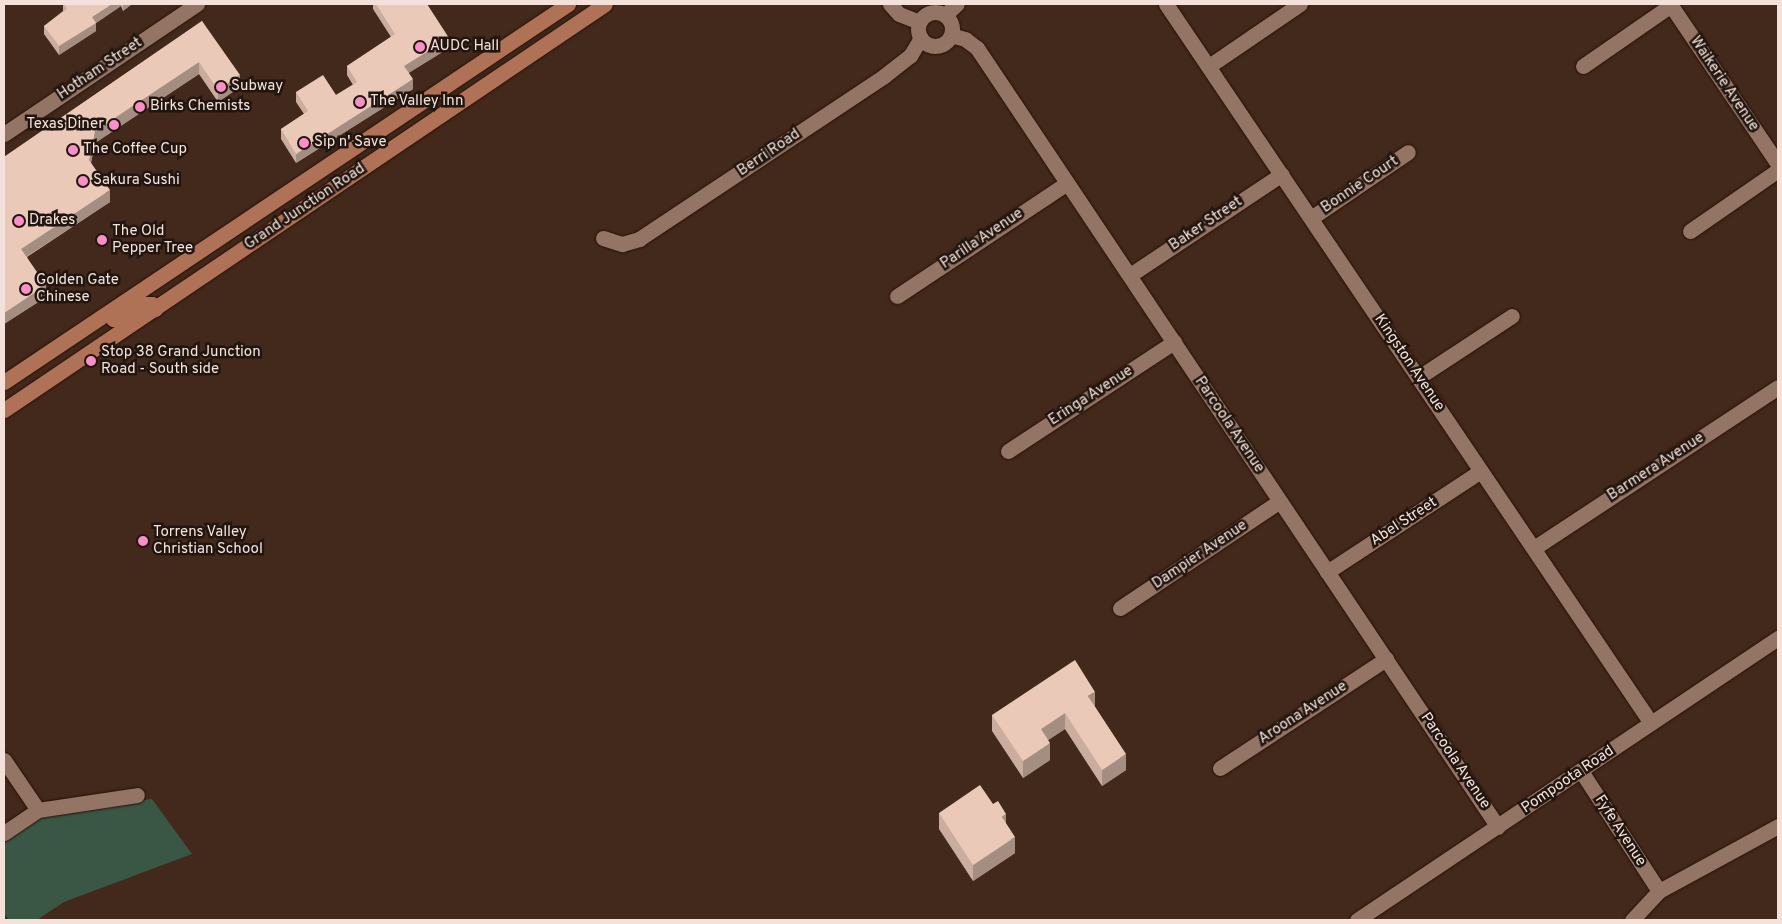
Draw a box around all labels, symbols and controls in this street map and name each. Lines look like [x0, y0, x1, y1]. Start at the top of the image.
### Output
street label: Waikerie Avenue [1686, 33, 1762, 135]
street label: Hotham Street [54, 34, 146, 104]
place label: AUDC Hall [430, 38, 499, 56]
marker: AUDC Hall [414, 41, 426, 53]
place label: Subway [231, 78, 283, 96]
marker: Subway [215, 81, 227, 93]
place label: The Valley Inn [370, 93, 464, 111]
marker: The Valley Inn [354, 96, 366, 108]
place label: Birks Chemists [150, 98, 250, 116]
marker: Birks Chemists [134, 101, 146, 113]
place label: Texas Diner [26, 116, 104, 134]
marker: Texas Diner [108, 119, 120, 131]
street label: Berri Road [734, 125, 804, 181]
place label: Sip n' Save [314, 134, 386, 152]
marker: Sip n' Save [298, 137, 310, 149]
place label: The Coffee Cup [83, 141, 187, 159]
marker: The Coffee Cup [67, 144, 79, 156]
street label: Bonnie Court [1318, 153, 1402, 217]
street label: Grand Junction Road [241, 160, 369, 254]
place label: Sakura Sushi [93, 172, 180, 190]
marker: Sakura Sushi [77, 175, 89, 187]
street label: Baker Street [1166, 193, 1246, 255]
street label: Parilla Avenue [937, 205, 1027, 273]
place label: Drakes [29, 212, 75, 230]
marker: Drakes [13, 215, 25, 227]
place label: The Old Pepper Tree [112, 222, 194, 257]
marker: The Old Pepper Tree [96, 234, 108, 246]
place label: Golden Gate Chinese [36, 271, 119, 306]
marker: Golden Gate Chinese [20, 283, 32, 295]
street label: Kingston Avenue [1370, 311, 1448, 415]
place label: Stop 38 Grand Junction Road - South side [101, 343, 261, 378]
marker: Stop 38 Grand Junction Road - South side [85, 355, 97, 367]
street label: Eringa Avenue [1045, 362, 1137, 430]
street label: Parcoola Avenue [1190, 373, 1268, 477]
street label: Barmera Avenue [1604, 429, 1708, 505]
street label: Abel Street [1367, 494, 1441, 550]
street label: Dampier Avenue [1149, 517, 1251, 593]
place label: Torrens Valley Christian School [153, 523, 263, 558]
marker: Torrens Valley Christian School [137, 535, 149, 547]
street label: Aroona Avenue [1255, 678, 1351, 748]
street label: Parcoola Avenue [1416, 709, 1494, 813]
street label: Pompoota Road [1518, 742, 1618, 818]
street label: Fyfe Avenue [1590, 792, 1650, 870]

